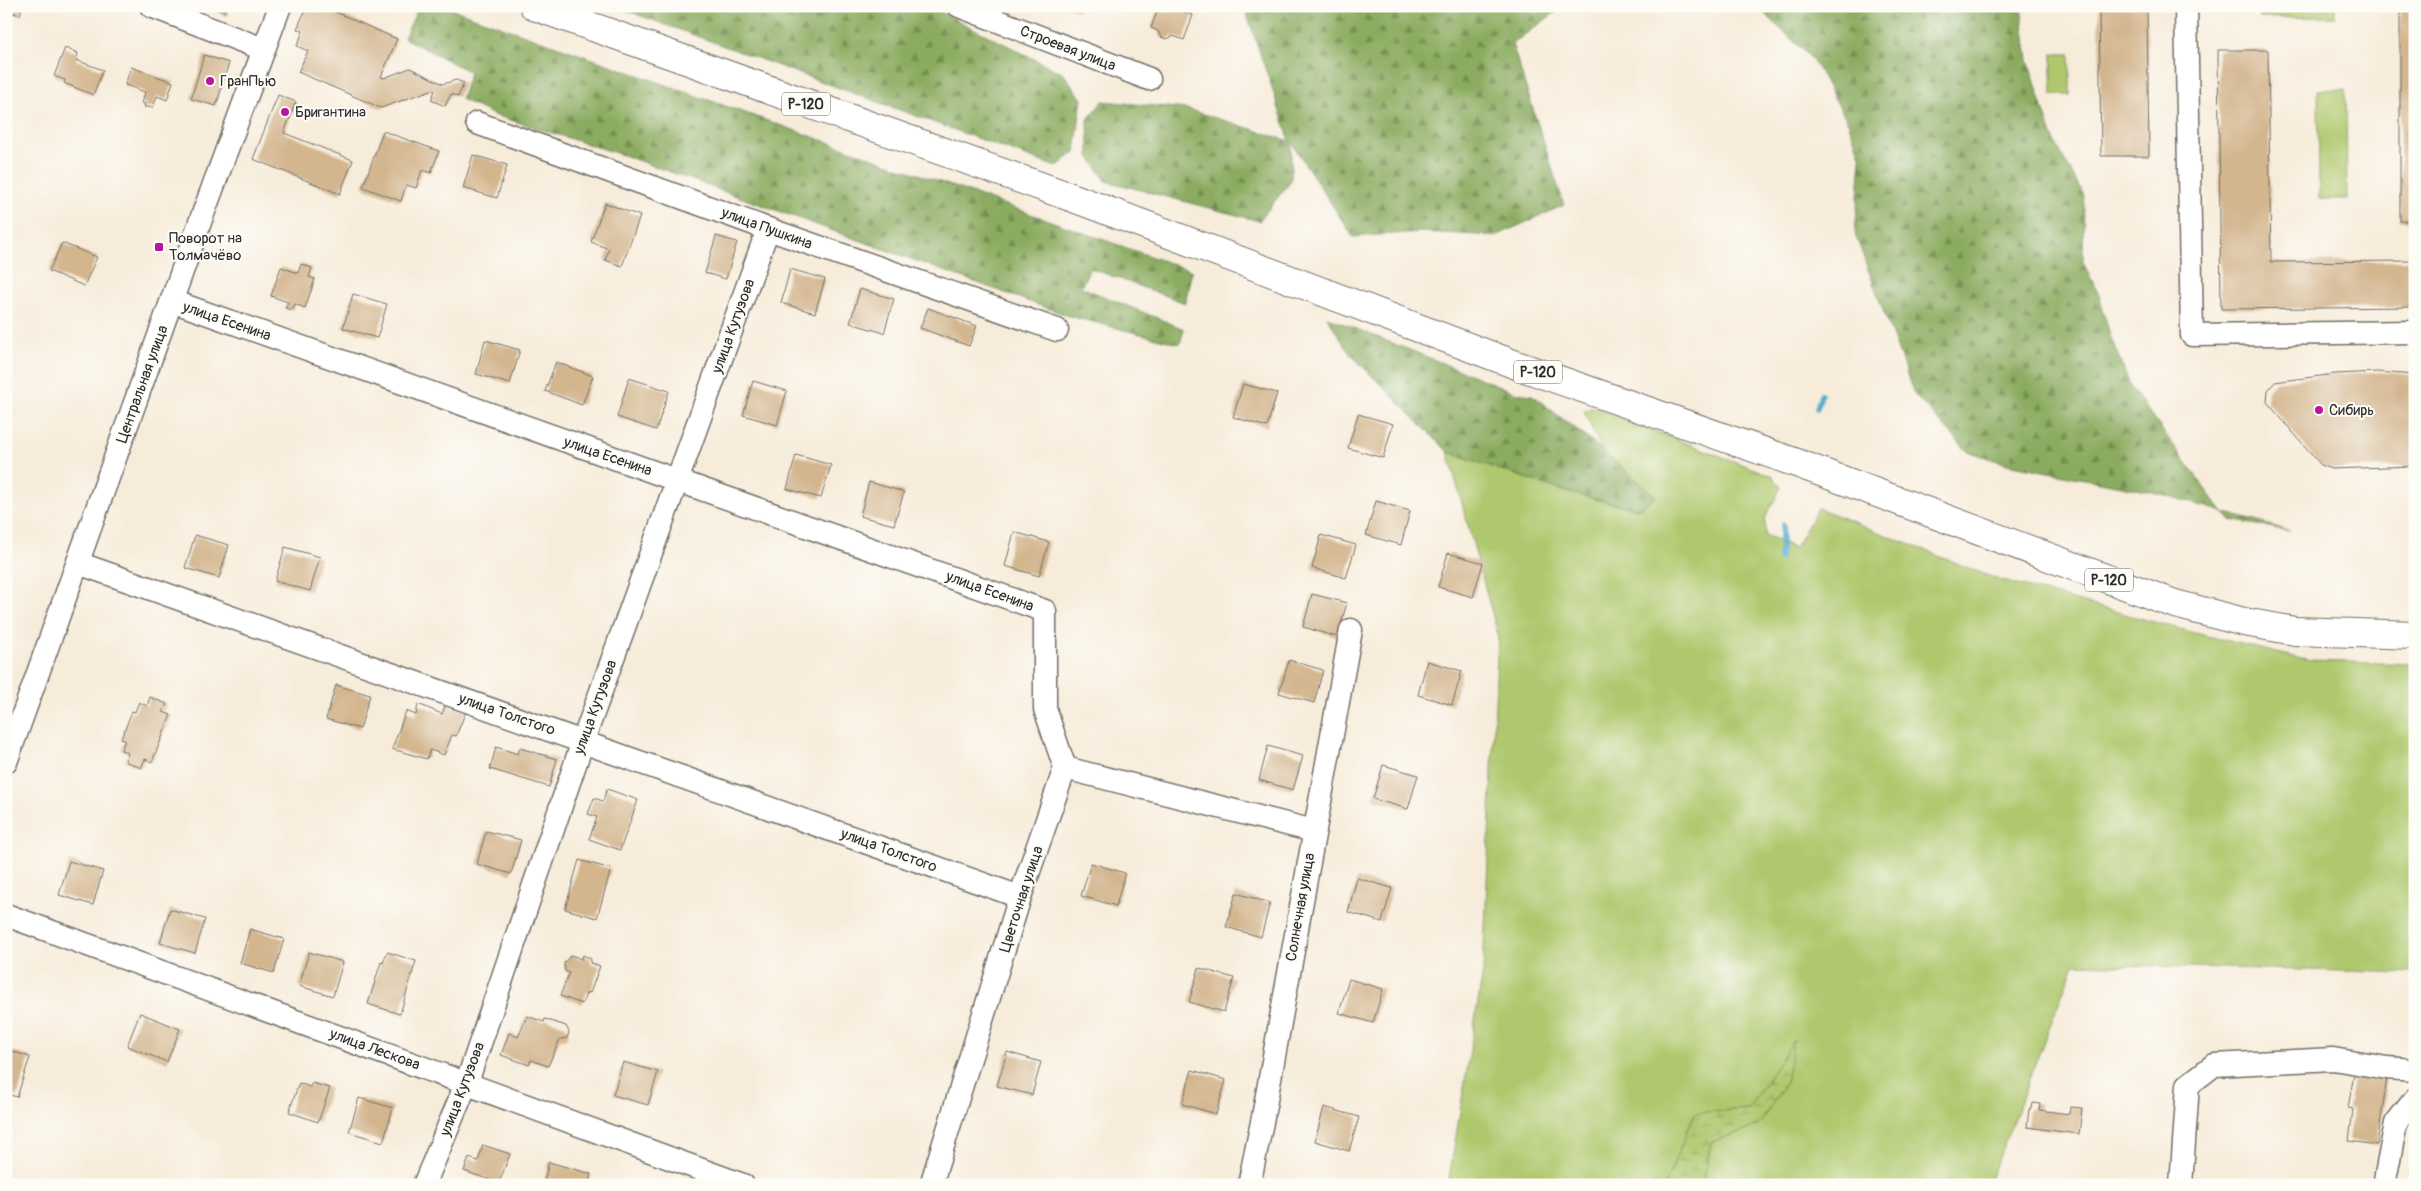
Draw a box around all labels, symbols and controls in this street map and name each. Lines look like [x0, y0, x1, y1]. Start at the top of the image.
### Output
street label: Строевая улица [1017, 21, 1119, 75]
place label: ГранПью [220, 72, 276, 91]
marker: ГранПью [204, 75, 216, 87]
road number: Р-120 [782, 92, 830, 116]
place label: Бригантина [295, 103, 366, 122]
marker: Бригантина [279, 106, 291, 118]
street label: улица Пушкина [718, 203, 815, 254]
place label: Поворот на Толмачёво [169, 229, 242, 265]
marker: Поворот на Толмачёво [153, 241, 165, 253]
street label: улица Кутузова [707, 276, 759, 377]
street label: улица Есенина [179, 297, 273, 345]
street label: Центральная улица [112, 323, 173, 446]
road number: Р-120 [1514, 361, 1562, 384]
place label: Сибирь [2329, 401, 2374, 420]
marker: Сибирь [2313, 404, 2325, 416]
street label: улица Есенина [560, 432, 654, 480]
street label: улица Есенина [942, 566, 1036, 616]
road number: Р-120 [2085, 568, 2133, 592]
street label: улица Кутузова [569, 657, 621, 758]
street label: улица Толстого [455, 689, 558, 740]
street label: улица Толстого [837, 824, 940, 877]
street label: Цветочная улица [995, 844, 1048, 955]
street label: Солнечная улица [1282, 851, 1319, 963]
street label: улица Лескова [326, 1024, 423, 1075]
street label: улица Кутузова [435, 1039, 489, 1140]

